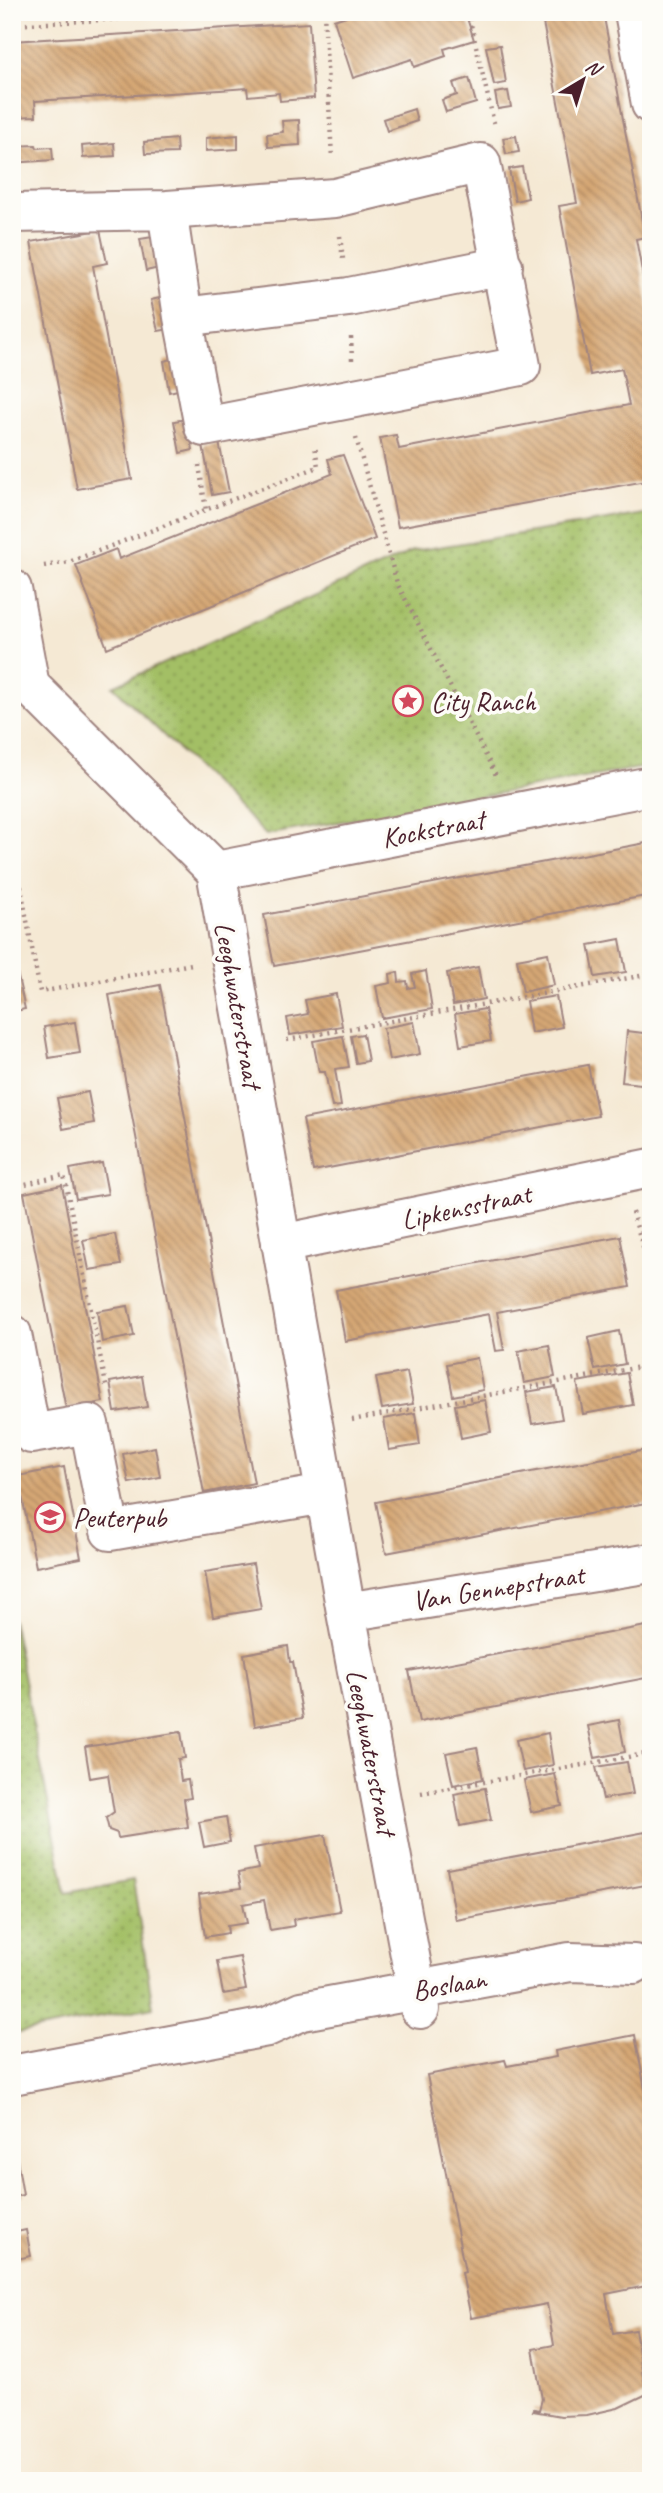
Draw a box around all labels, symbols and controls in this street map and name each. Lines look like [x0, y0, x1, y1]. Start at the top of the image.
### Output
north arrow [548, 46, 618, 116]
text: N [581, 54, 607, 82]
place icon: City Ranch [391, 684, 425, 718]
place label: City Ranch [431, 684, 537, 719]
street label: Kockstraat [379, 801, 491, 856]
street label: Leeghwaterstraat [207, 919, 271, 1095]
street label: Lipkensstraat [398, 1175, 537, 1237]
school or university icon: Peuterpub [33, 1500, 67, 1534]
place label: Peuterpub [73, 1500, 168, 1535]
street label: Van Gennepstraat [410, 1556, 589, 1618]
street label: Leeghwaterstraat [338, 1666, 405, 1842]
street label: Boslaan [410, 1961, 490, 2008]

